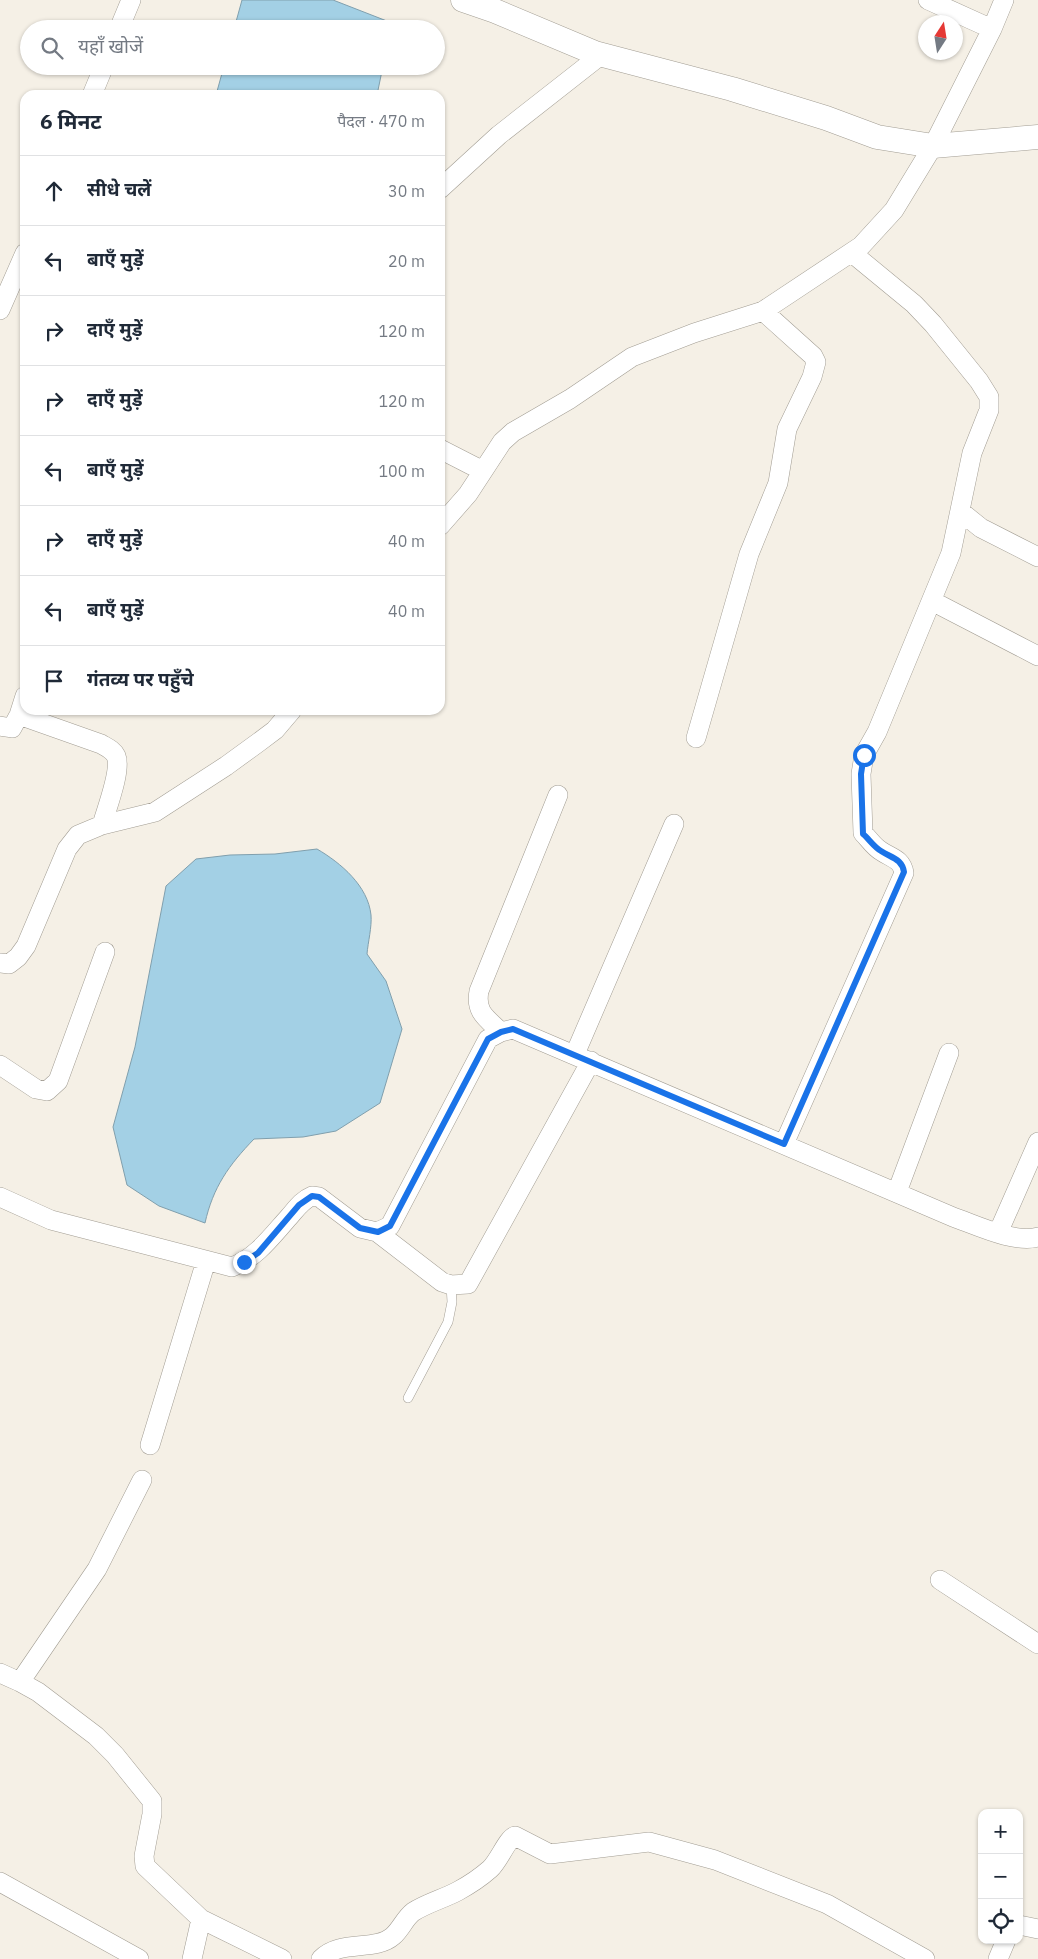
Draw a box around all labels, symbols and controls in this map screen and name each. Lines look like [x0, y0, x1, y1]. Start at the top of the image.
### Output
north arrow [918, 15, 963, 60]
search box [20, 20, 445, 75]
icon: search [38, 34, 66, 62]
text: यहाँ खोजें [78, 34, 143, 58]
text: 6 मिनट [40, 107, 102, 135]
text: पैदल · 470 m [337, 111, 425, 131]
icon: ahead [40, 177, 68, 205]
text: सीधे चलें [87, 177, 151, 201]
text: 30 m [388, 181, 425, 201]
icon: left [40, 247, 68, 275]
text: बाएँ मुड़ें [87, 247, 144, 271]
text: 20 m [388, 251, 425, 271]
icon: right [40, 317, 68, 345]
text: दाएँ मुड़ें [87, 317, 143, 341]
text: 120 m [378, 321, 425, 341]
icon: right [40, 387, 68, 415]
text: दाएँ मुड़ें [87, 387, 143, 411]
text: 120 m [378, 391, 425, 411]
icon: left [40, 457, 68, 485]
text: बाएँ मुड़ें [87, 457, 144, 481]
text: 100 m [378, 461, 425, 481]
icon: right [40, 527, 68, 555]
text: दाएँ मुड़ें [87, 527, 143, 551]
text: 40 m [388, 531, 425, 551]
icon: left [40, 597, 68, 625]
text: बाएँ मुड़ें [87, 597, 144, 621]
text: 40 m [388, 601, 425, 621]
icon: arrive [40, 667, 68, 695]
text: गंतव्य पर पहुँचे [87, 667, 194, 691]
route start [853, 744, 876, 767]
route end [233, 1251, 256, 1274]
map controls [978, 1809, 1023, 1944]
button: + [978, 1809, 1023, 1854]
button: − [978, 1854, 1023, 1899]
button: locate [978, 1899, 1023, 1944]

